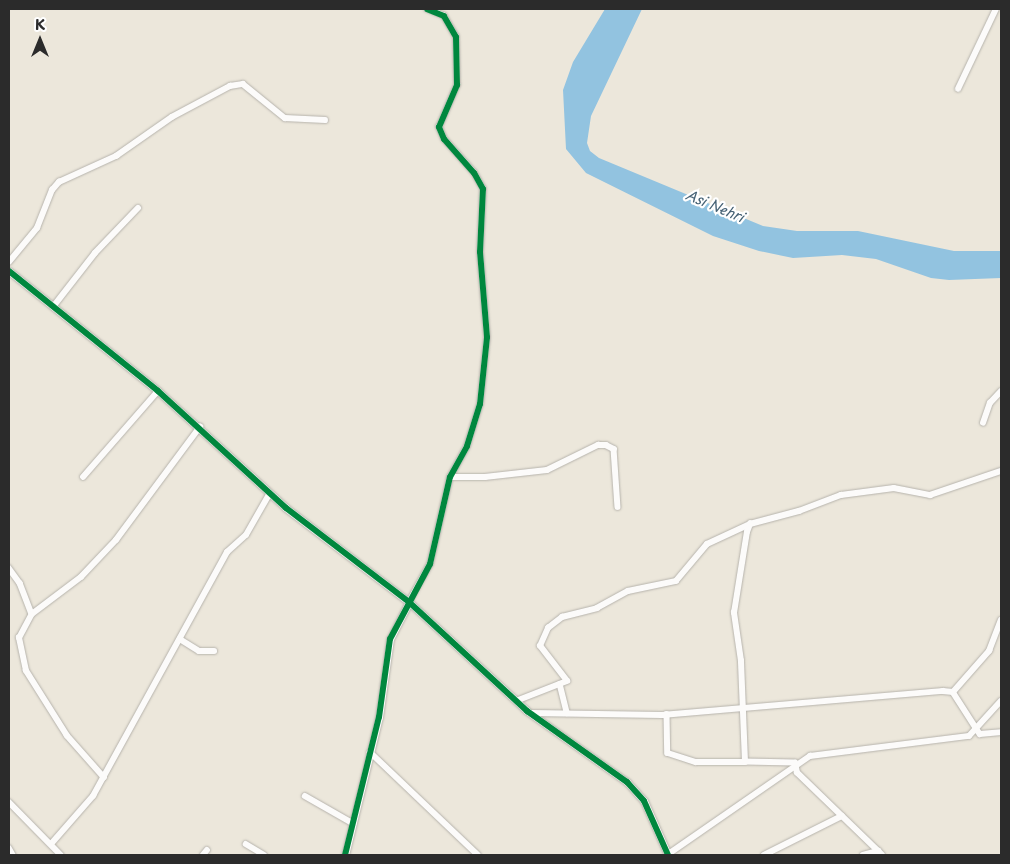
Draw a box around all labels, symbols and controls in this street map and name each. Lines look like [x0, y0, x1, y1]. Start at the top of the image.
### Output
text: K [35, 14, 45, 35]
north arrow [15, 15, 65, 65]
water label: Asi Nehri [683, 186, 747, 226]

